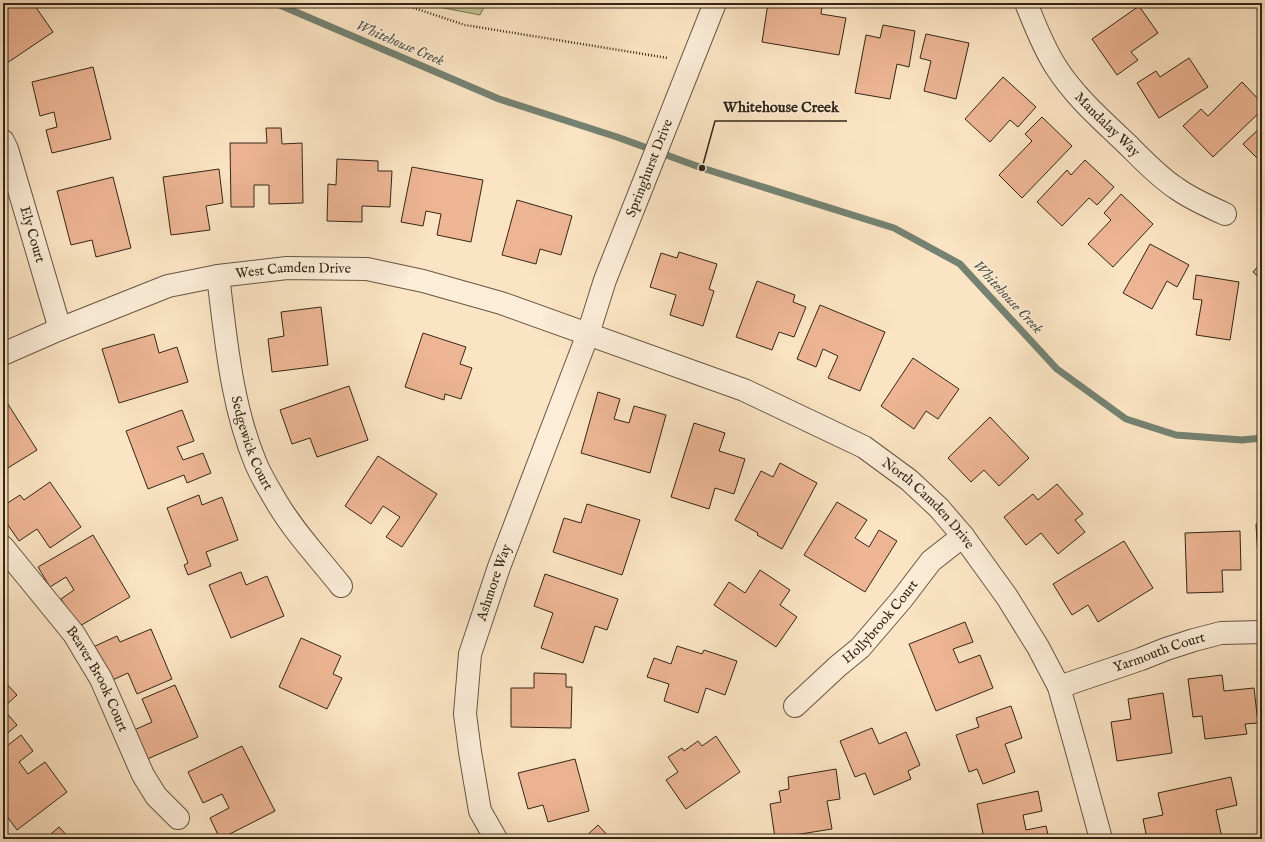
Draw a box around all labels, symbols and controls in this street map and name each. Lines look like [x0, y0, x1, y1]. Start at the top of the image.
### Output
water label: Whitehouse Creek [353, 16, 447, 70]
street label: Mandalay Way [1070, 88, 1144, 161]
callout: Whitehouse Creek [715, 94, 847, 121]
text: Whitehouse Creek [722, 98, 840, 117]
street label: Springhurst Drive [622, 116, 677, 220]
street label: Ely Court [15, 204, 49, 265]
water label: Whitehouse Creek [969, 256, 1047, 338]
street label: West Camden Drive [234, 259, 352, 283]
street label: Sedgewick Court [227, 394, 277, 494]
street label: North Camden Drive [878, 454, 979, 553]
street label: Ashmore Way [472, 542, 516, 624]
street label: Hollybrook Court [838, 576, 922, 668]
street label: Beaver Brook Court [62, 622, 132, 735]
street label: Yarmouth Court [1111, 628, 1207, 677]

